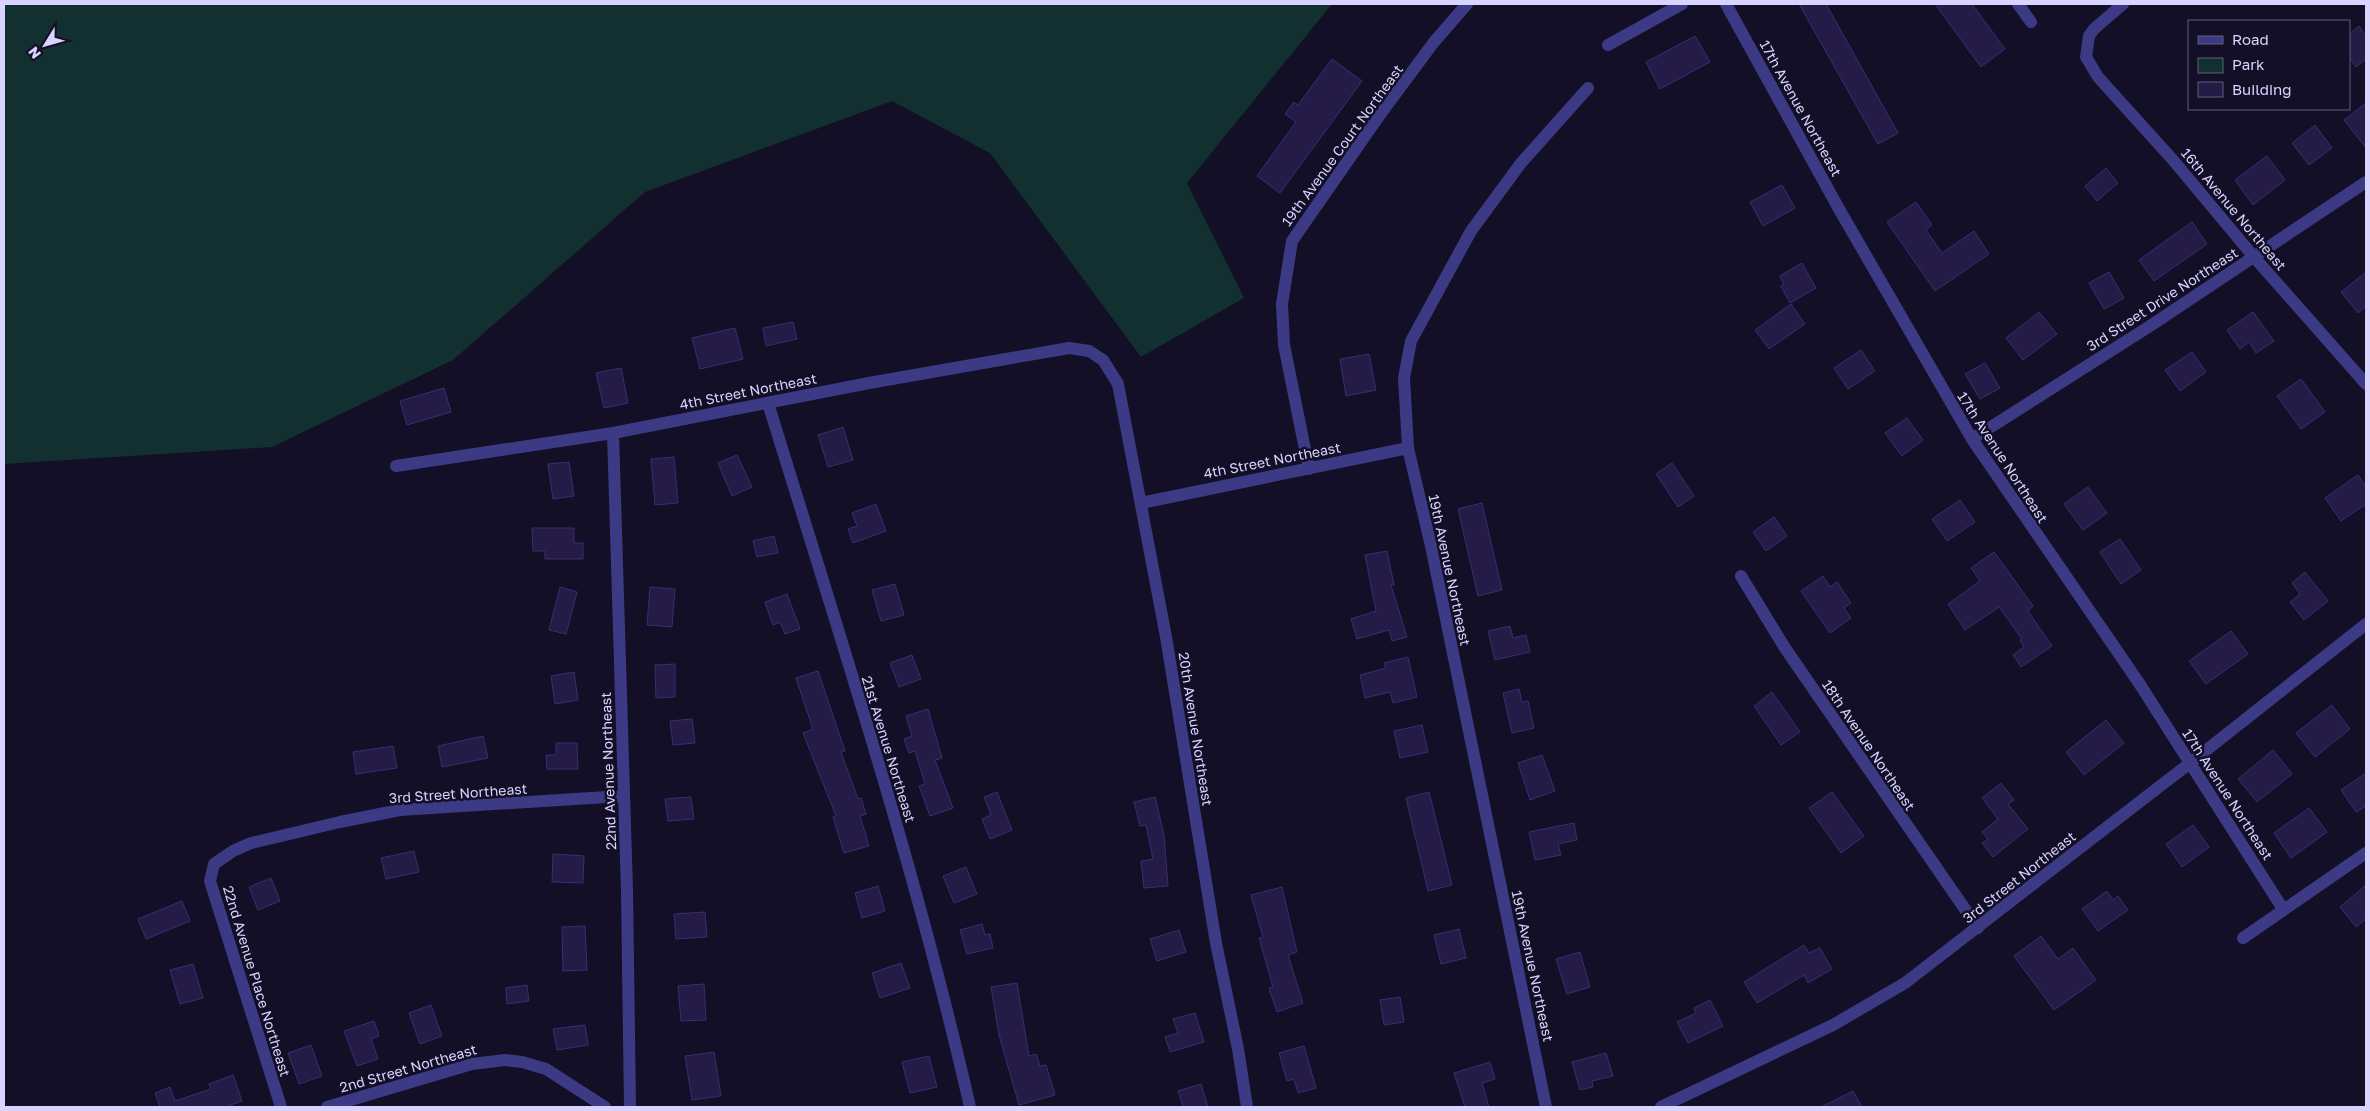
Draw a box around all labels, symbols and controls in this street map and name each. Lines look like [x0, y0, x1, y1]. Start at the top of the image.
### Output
north arrow [20, 20, 70, 70]
legend [2188, 20, 2350, 110]
text: Road [2232, 30, 2269, 48]
street label: 17th Avenue Northeast [1757, 37, 1845, 179]
text: N [24, 44, 44, 62]
text: Park [2232, 55, 2265, 73]
street label: 19th Avenue Court Northeast [1278, 61, 1406, 229]
text: Building [2232, 80, 2292, 98]
street label: 16th Avenue Northeast [2178, 145, 2290, 273]
street label: 3rd Street Drive Northeast [2083, 244, 2241, 354]
street label: 4th Street Northeast [678, 369, 818, 413]
street label: 17th Avenue Northeast [1954, 388, 2052, 526]
street label: 4th Street Northeast [1202, 438, 1342, 482]
street label: 19th Avenue Northeast [1426, 493, 1474, 647]
street label: 20th Avenue Northeast [1175, 651, 1217, 807]
street label: 21st Avenue Northeast [859, 674, 919, 824]
street label: 18th Avenue Northeast [1819, 676, 1919, 814]
street label: 22nd Avenue Northeast [597, 692, 619, 850]
street label: 17th Avenue Northeast [2179, 725, 2277, 863]
street label: 3rd Street Northeast [388, 780, 528, 806]
street label: 3rd Street Northeast [1959, 828, 2079, 926]
street label: 22nd Avenue Place Northeast [220, 883, 294, 1079]
street label: 19th Avenue Northeast [1509, 889, 1557, 1043]
street label: 2nd Street Northeast [337, 1040, 479, 1096]

